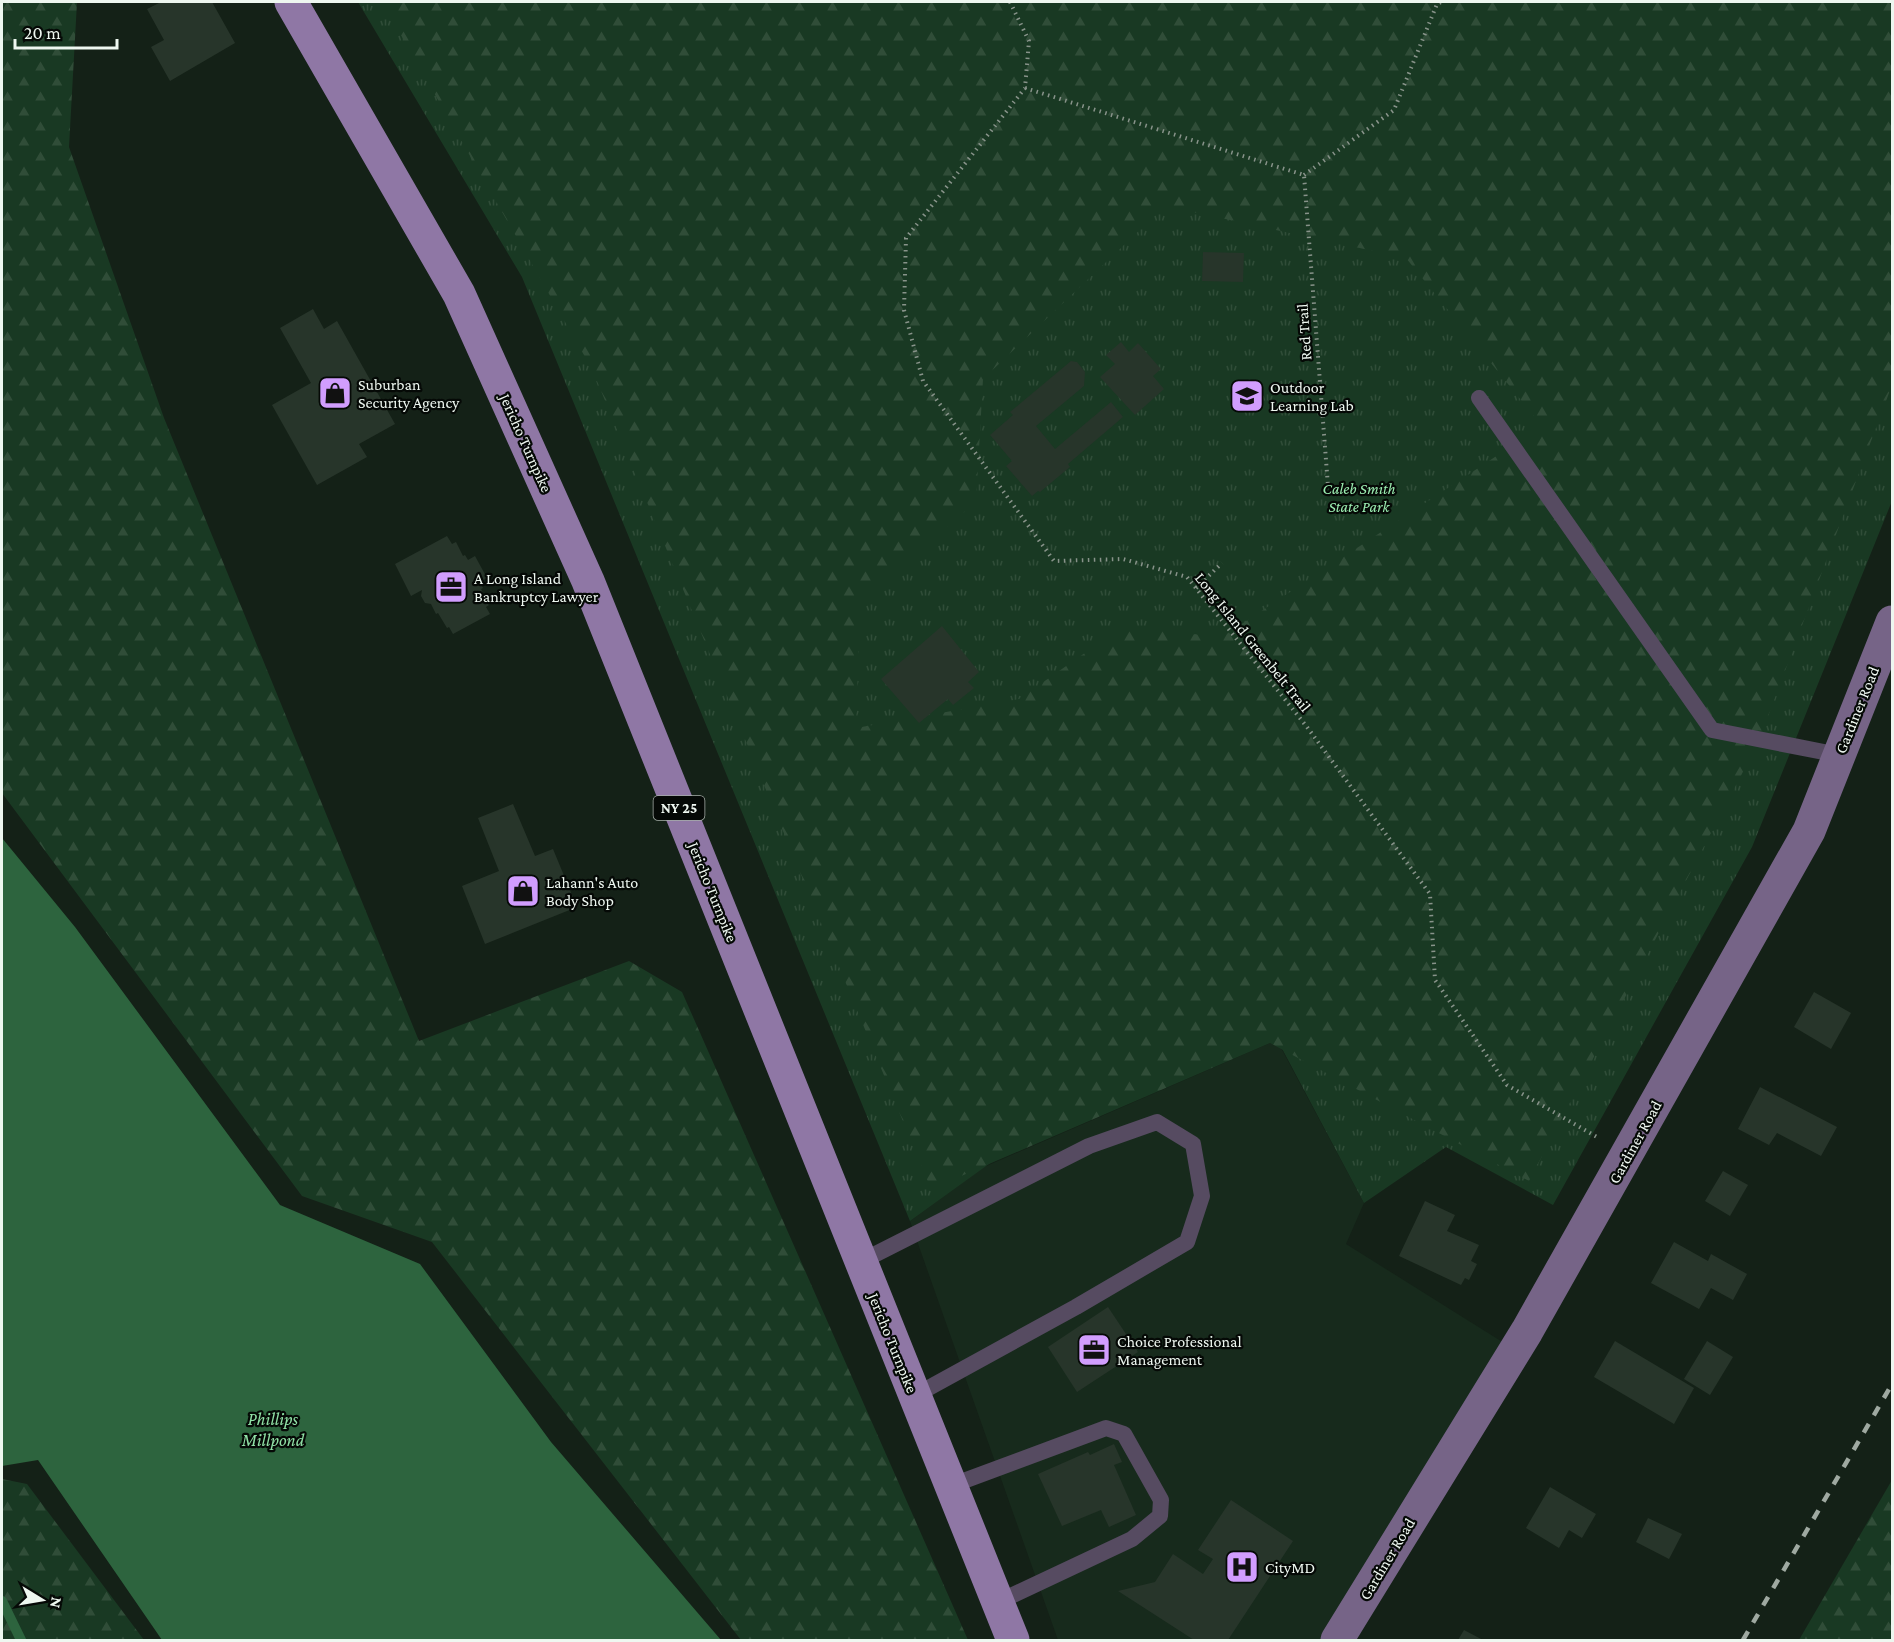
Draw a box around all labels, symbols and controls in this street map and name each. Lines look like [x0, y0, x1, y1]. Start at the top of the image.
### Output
scale bar [15, 12, 117, 50]
text: 20 m [24, 23, 61, 43]
street label: Red Trail [1294, 303, 1314, 361]
shop icon: Suburban Security Agency [317, 375, 353, 411]
place label: Suburban Security Agency [358, 376, 460, 412]
school or university icon: Outdoor Learning Lab [1229, 378, 1265, 414]
place label: Outdoor Learning Lab [1270, 379, 1354, 415]
street label: Jericho Turnpike [495, 389, 555, 495]
park label: Caleb Smith State Park [1323, 480, 1396, 515]
office icon: A Long Island Bankruptcy Lawyer [433, 569, 469, 605]
street label: Long Island Greenbelt Trail [1191, 569, 1314, 715]
place label: A Long Island Bankruptcy Lawyer [474, 570, 599, 606]
street label: Gardiner Road [1832, 664, 1882, 756]
road number: NY 25 [654, 796, 704, 820]
street label: Jericho Turnpike [684, 838, 741, 945]
shop icon: Lahann's Auto Body Shop [505, 873, 541, 909]
place label: Lahann's Auto Body Shop [546, 874, 638, 910]
street label: Gardiner Road [1605, 1097, 1665, 1186]
street label: Jericho Turnpike [864, 1289, 921, 1396]
office icon: Choice Professional Management [1076, 1332, 1112, 1368]
place label: Choice Professional Management [1117, 1333, 1242, 1369]
water label: Phillips Millpond [241, 1409, 305, 1450]
street label: Gardiner Road [1356, 1515, 1418, 1603]
hospital icon: CityMD [1224, 1549, 1260, 1585]
place label: CityMD [1265, 1559, 1315, 1577]
north arrow [12, 1570, 72, 1630]
text: N [47, 1596, 66, 1610]

